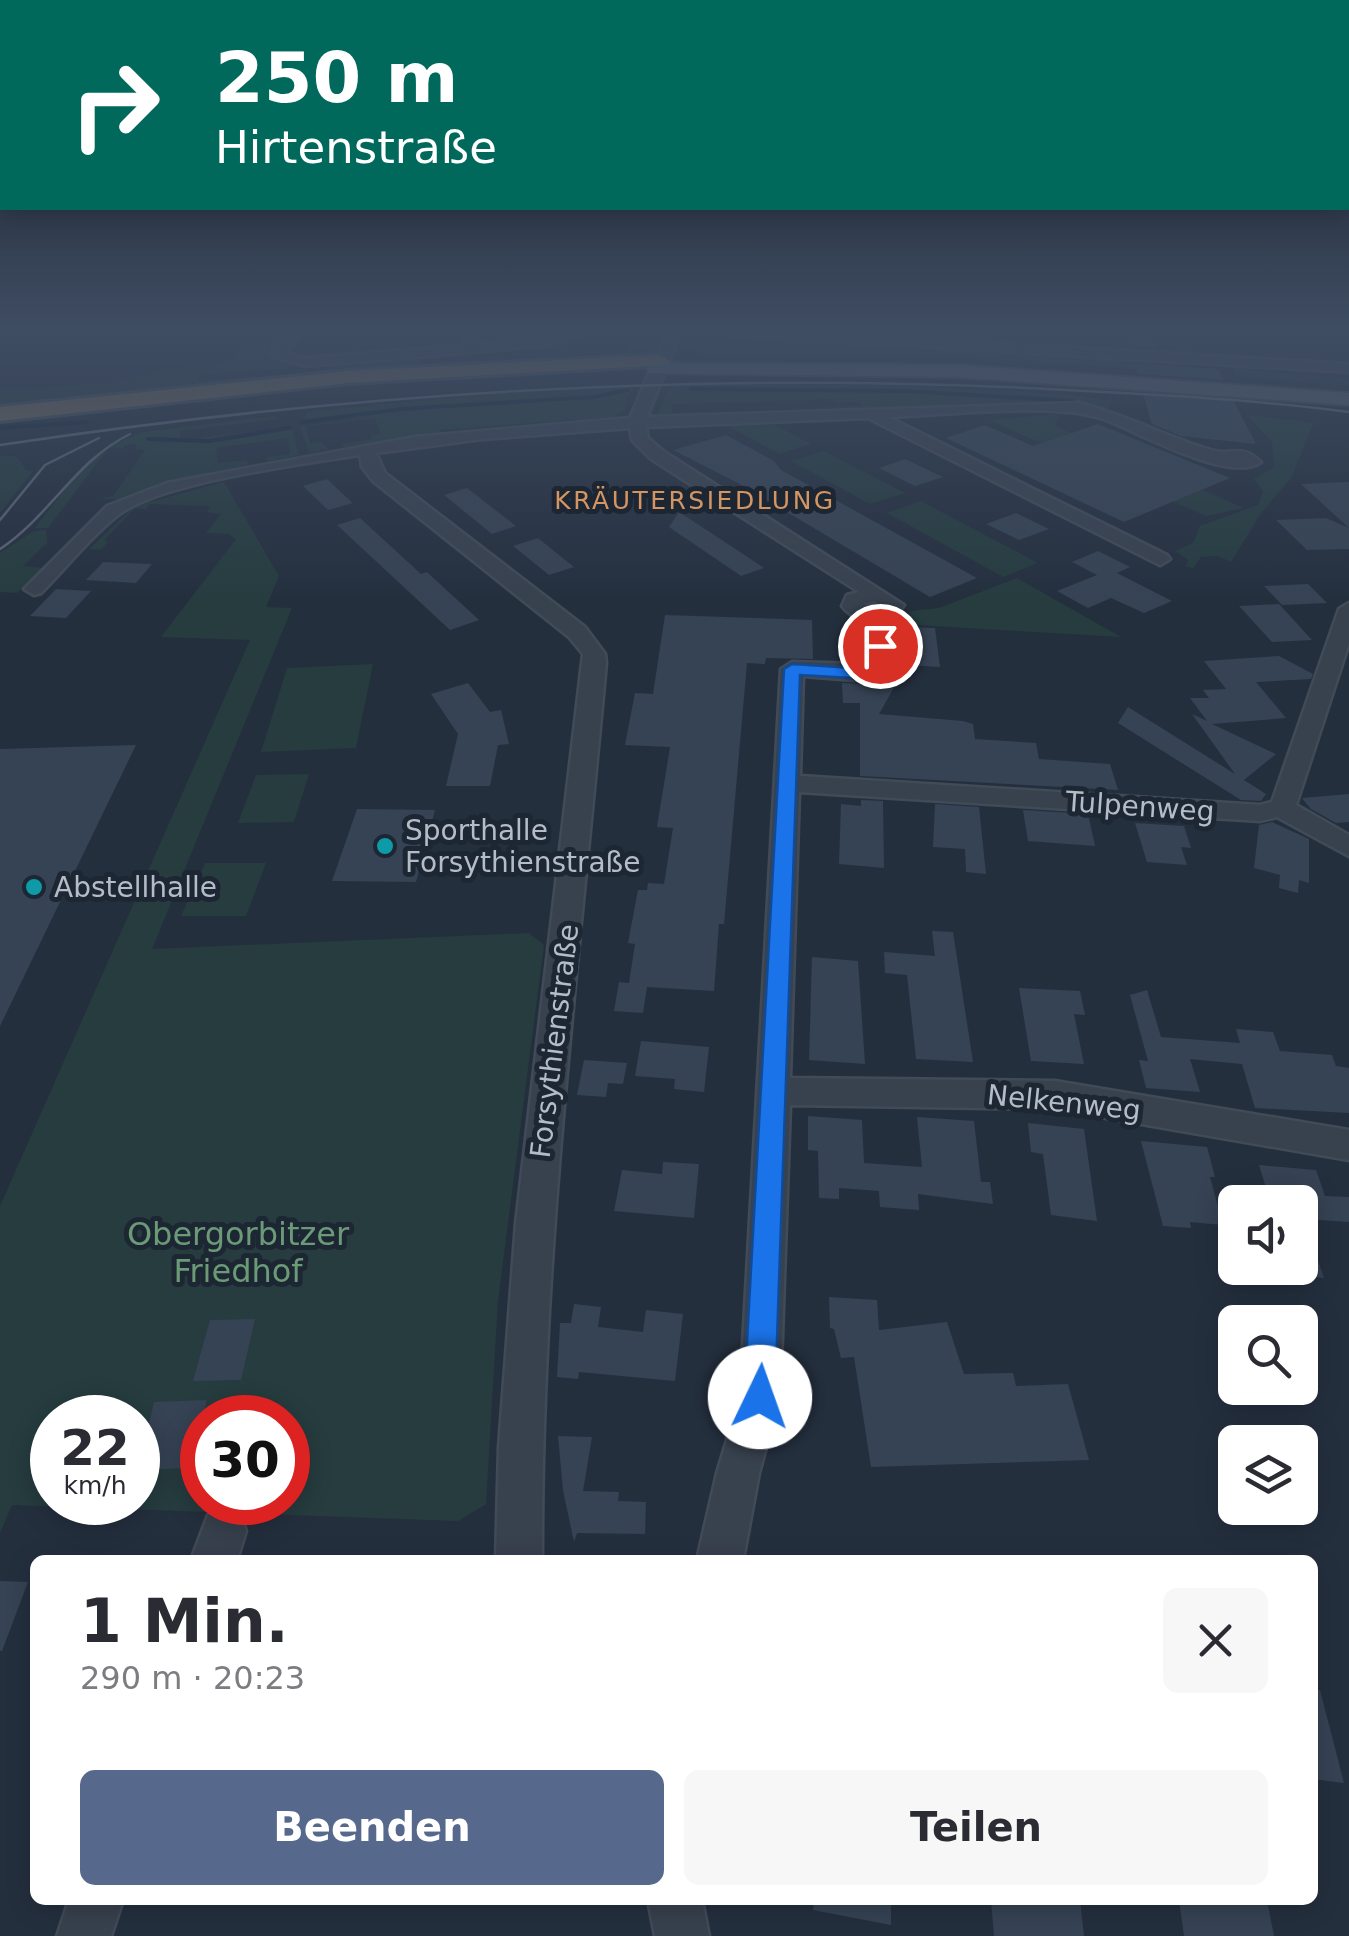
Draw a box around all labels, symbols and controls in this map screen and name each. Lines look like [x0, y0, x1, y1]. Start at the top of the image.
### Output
text: 250 m [215, 37, 458, 119]
icon: right [50, 40, 180, 170]
text: Hirtenstraße [215, 121, 497, 174]
district label: KRÄUTERSIEDLUNG [554, 486, 836, 515]
pin [838, 604, 923, 689]
icon: arrive [853, 619, 908, 674]
street label: Tulpenweg [1063, 785, 1215, 828]
place label: Sporthalle Forsythienstraße [405, 814, 640, 879]
marker: Sporthalle Forsythienstraße [374, 835, 396, 857]
place label: Abstellhalle [54, 871, 217, 904]
marker: Abstellhalle [23, 876, 45, 898]
street label: Forsythienstraße [524, 922, 585, 1160]
street label: Nelkenweg [986, 1078, 1142, 1127]
map controls [1218, 1185, 1318, 1525]
button: sound [1218, 1185, 1318, 1285]
park label: Obergorbitzer Friedhof [127, 1215, 350, 1290]
button: search [1218, 1305, 1318, 1405]
position arrow [708, 1345, 812, 1449]
speed limit sign: 30 [180, 1395, 310, 1525]
text: 22 [60, 1419, 130, 1477]
button: layers [1218, 1425, 1318, 1525]
text: km/h [63, 1471, 127, 1500]
text: 1 Min. [80, 1586, 288, 1656]
button: close [1163, 1588, 1268, 1693]
text: 290 m · 20:23 [80, 1659, 305, 1697]
button: Beenden [80, 1770, 664, 1885]
button: Teilen [684, 1770, 1268, 1885]

